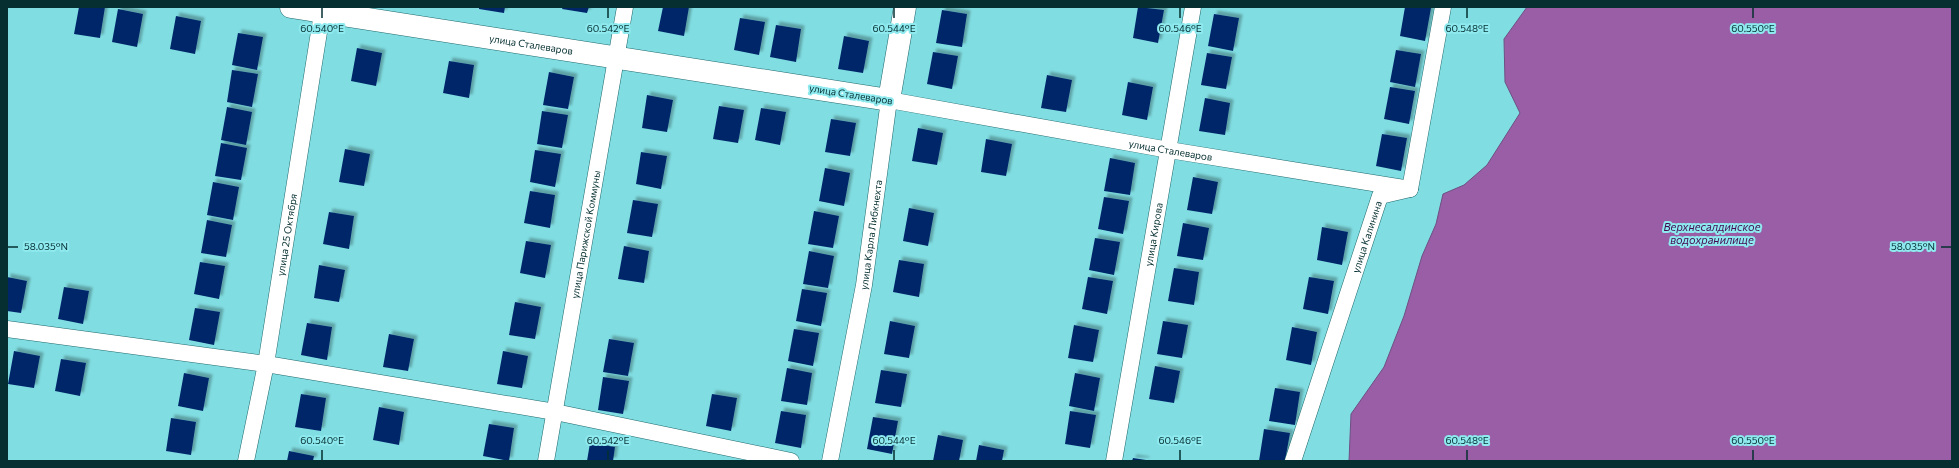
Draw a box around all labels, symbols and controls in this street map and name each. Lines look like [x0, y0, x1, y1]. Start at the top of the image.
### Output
text: 60.540°E [300, 22, 344, 34]
text: 60.542°E [587, 22, 629, 34]
text: 60.544°E [872, 22, 916, 34]
text: 60.546°E [1158, 22, 1202, 34]
text: 60.548°E [1445, 22, 1489, 34]
text: 60.550°E [1731, 22, 1775, 34]
street label: улица Сталеваров [488, 32, 574, 57]
street label: улица Сталеваров [808, 81, 894, 107]
street label: улица Сталеваров [1128, 137, 1213, 163]
street label: улица Парижской Коммуны [568, 170, 602, 299]
street label: улица Карла Либкнехта [857, 179, 884, 291]
street label: улица 25 Октября [274, 193, 299, 277]
street label: улица Калинина [1349, 199, 1384, 274]
street label: улица Кирова [1142, 202, 1165, 267]
water label: Верхнесалдинское водохранилище [1663, 220, 1761, 246]
text: 58.035°N [24, 240, 68, 252]
text: 58.035°N [1891, 240, 1935, 252]
text: 60.540°E [300, 434, 344, 446]
text: 60.542°E [587, 434, 629, 446]
text: 60.544°E [872, 434, 916, 446]
text: 60.546°E [1158, 434, 1202, 446]
text: 60.548°E [1445, 434, 1489, 446]
text: 60.550°E [1731, 434, 1775, 446]

